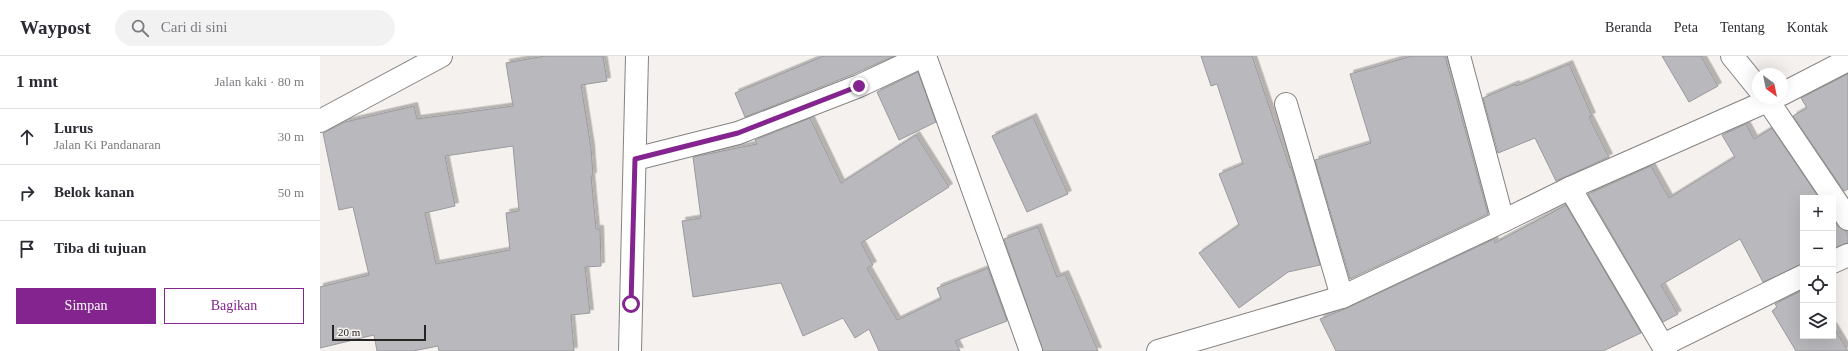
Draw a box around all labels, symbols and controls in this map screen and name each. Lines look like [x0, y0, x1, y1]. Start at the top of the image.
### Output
search box [115, 10, 395, 46]
text: Waypost [20, 17, 91, 38]
icon: search [129, 17, 151, 39]
text: Cari di sini [161, 19, 227, 35]
text: Beranda [1605, 20, 1652, 35]
text: Peta [1674, 20, 1698, 35]
text: Tentang [1720, 20, 1765, 35]
text: Kontak [1787, 20, 1828, 35]
north arrow [1752, 68, 1788, 104]
text: 1 mnt [16, 72, 58, 91]
text: Jalan kaki · 80 m [214, 74, 304, 89]
route end [850, 77, 868, 95]
text: Lurus [54, 120, 93, 136]
icon: ahead [16, 126, 38, 148]
text: 30 m [278, 129, 304, 144]
text: Jalan Ki Pandanaran [54, 137, 161, 152]
icon: right [16, 182, 38, 204]
text: Belok kanan [54, 184, 134, 200]
text: 50 m [278, 185, 304, 200]
map controls [1800, 195, 1836, 339]
button: + [1800, 195, 1836, 231]
button: − [1800, 231, 1836, 267]
icon: arrive [16, 238, 38, 260]
text: Tiba di tujuan [54, 240, 146, 256]
button: locate [1800, 267, 1836, 303]
button: Simpan [16, 288, 156, 324]
button: Bagikan [164, 288, 304, 324]
route start [622, 295, 640, 313]
button: layers [1800, 303, 1836, 339]
scale bar [332, 323, 426, 342]
text: 20 m [338, 326, 360, 338]

